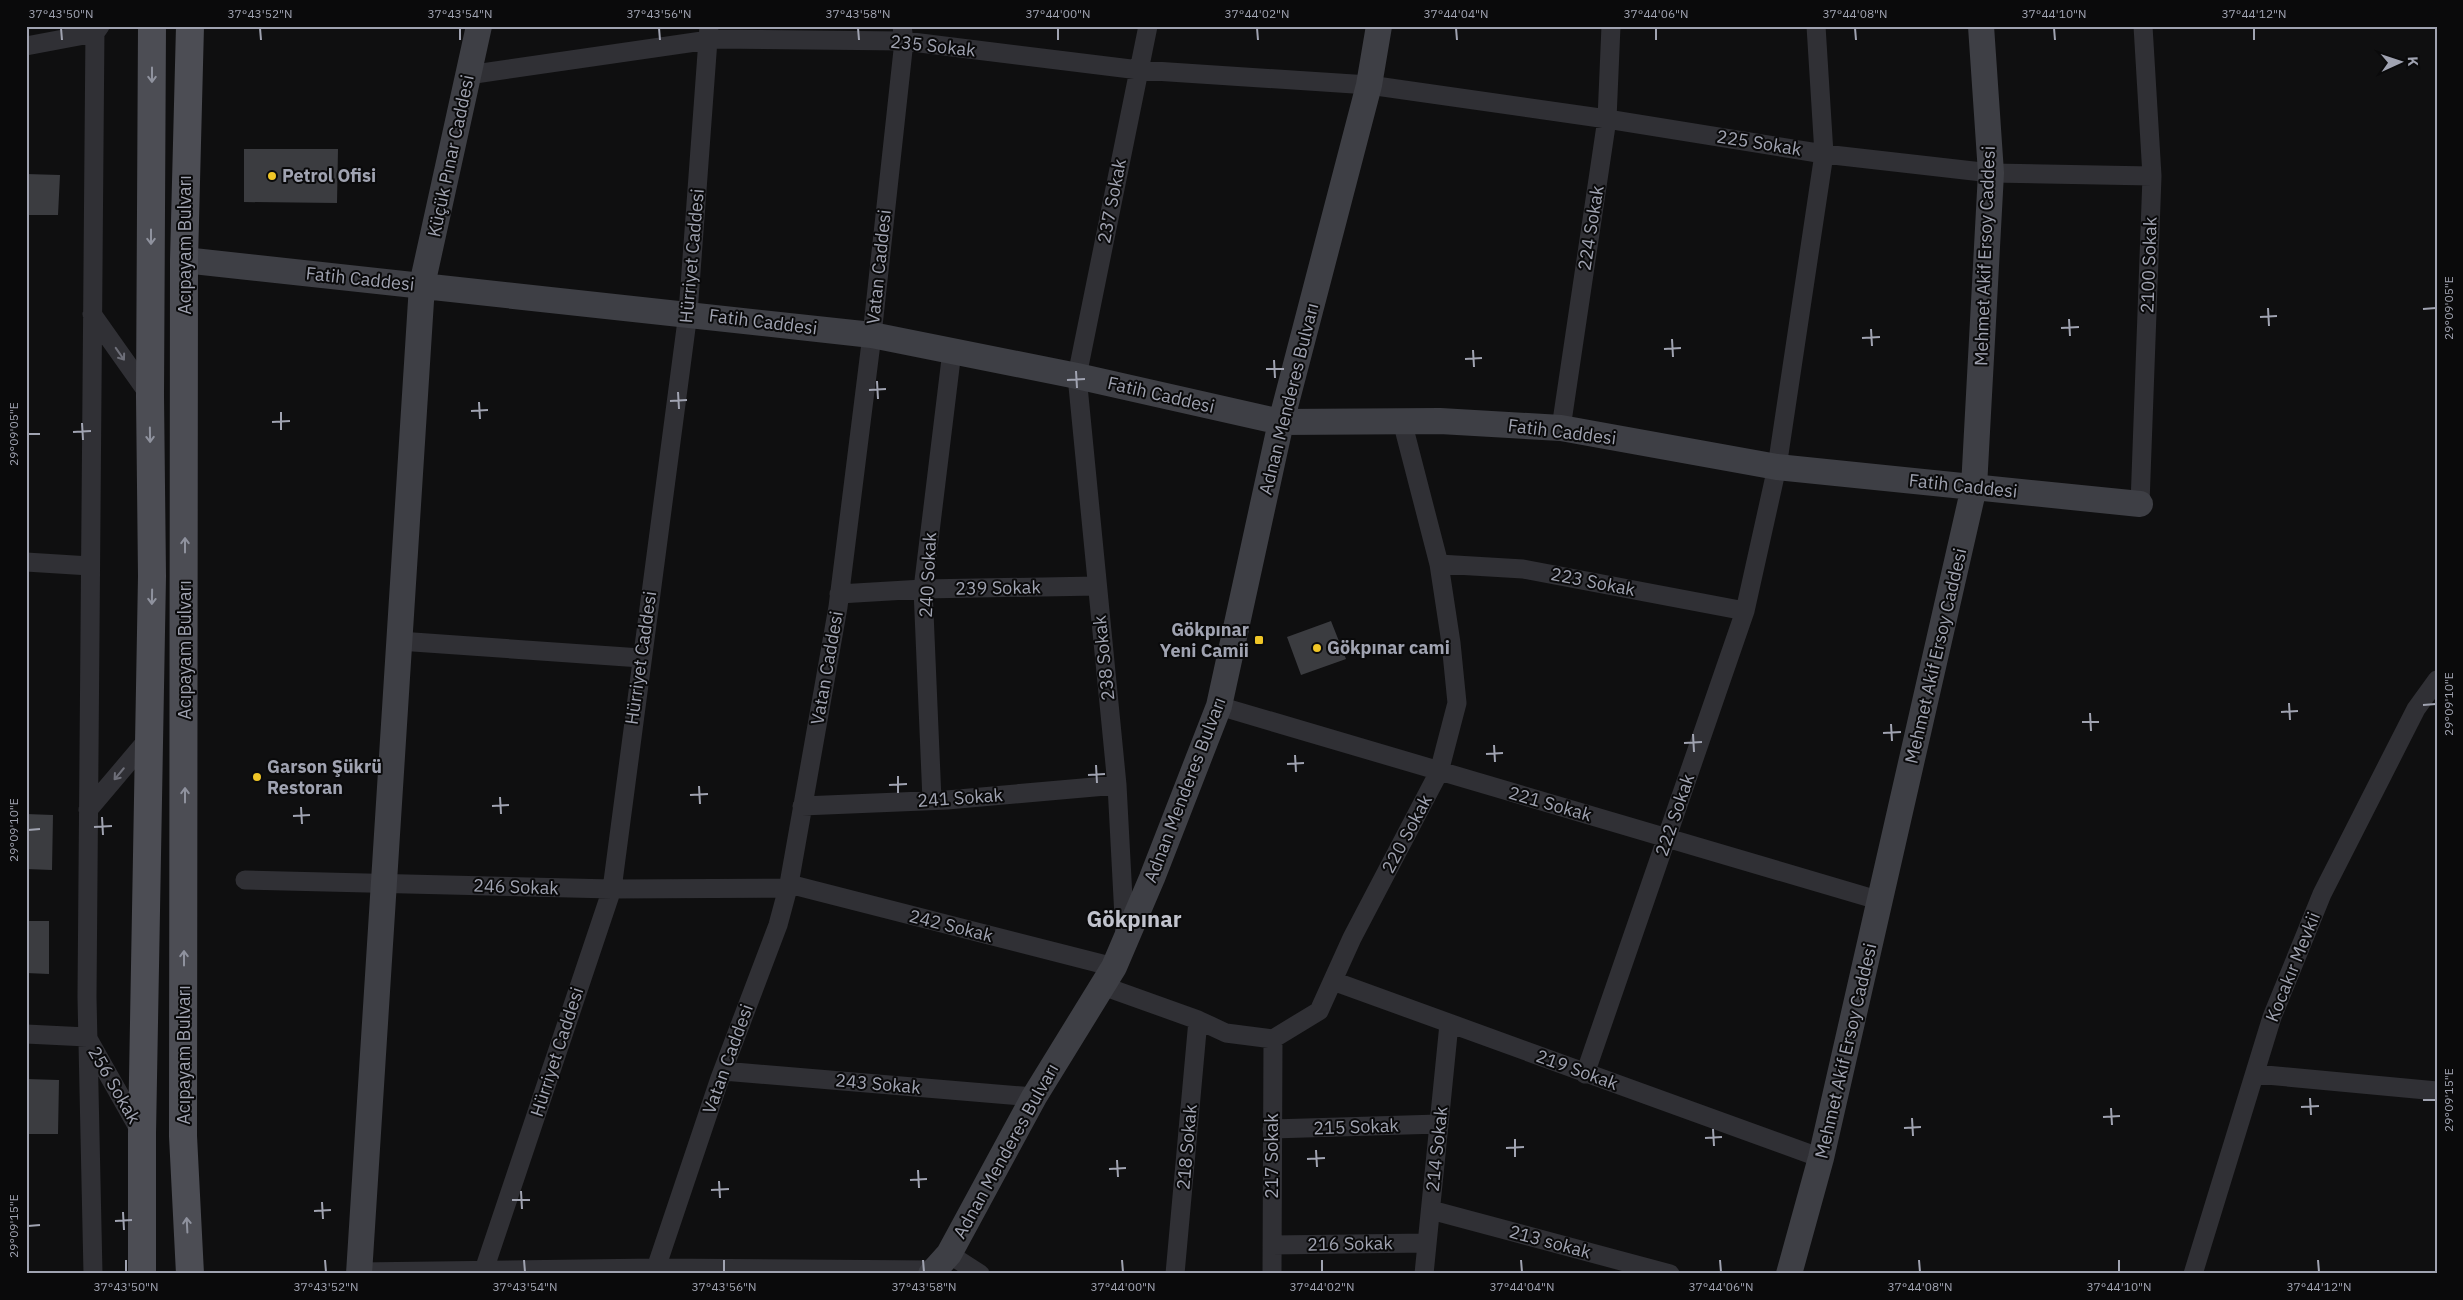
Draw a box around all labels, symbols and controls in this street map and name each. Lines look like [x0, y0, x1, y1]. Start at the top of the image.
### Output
text: 37°43'50"N [28, 6, 94, 21]
text: 37°43'52"N [227, 6, 293, 21]
text: 37°43'54"N [427, 6, 493, 21]
text: 37°43'56"N [626, 6, 692, 21]
text: 37°43'58"N [825, 6, 891, 21]
text: 37°44'00"N [1025, 6, 1091, 21]
text: 37°44'02"N [1224, 6, 1290, 21]
text: 37°44'04"N [1423, 6, 1489, 21]
text: 37°44'06"N [1623, 6, 1689, 21]
text: 37°44'08"N [1822, 6, 1888, 21]
text: 37°44'10"N [2021, 6, 2087, 21]
text: 37°44'12"N [2221, 6, 2287, 21]
street label: 235 Sokak [889, 30, 977, 61]
north arrow [2376, 38, 2426, 88]
text: K [2404, 56, 2422, 67]
one-way arrow [147, 66, 157, 83]
street label: Küçük Pınar Caddesi [422, 73, 479, 239]
street label: 225 Sokak [1715, 124, 1804, 161]
street label: Mehmet Akif Ersoy Caddesi [1969, 145, 2000, 367]
street label: 237 Sokak [1092, 156, 1131, 245]
place label: Petrol Ofisi [282, 164, 376, 187]
marker: Petrol Ofisi [266, 170, 278, 182]
street label: Acıpayam Bulvarı [173, 175, 196, 315]
street label: 224 Sokak [1572, 183, 1609, 272]
street label: Hürriyet Caddesi [674, 188, 709, 324]
street label: Vatan Caddesi [861, 208, 896, 325]
street label: 2100 Sokak [2135, 216, 2162, 314]
one-way arrow [146, 229, 156, 245]
street label: Fatih Caddesi [305, 261, 415, 296]
text: 29°09'05"E [2441, 276, 2456, 340]
street label: Adnan Menderes Bulvarı [1254, 301, 1323, 497]
street label: Fatih Caddesi [708, 303, 819, 340]
one-way arrow [115, 347, 125, 361]
street label: Fatih Caddesi [1105, 371, 1217, 418]
text: 29°09'05"E [6, 402, 21, 466]
street label: Fatih Caddesi [1507, 413, 1618, 450]
one-way arrow [145, 426, 155, 443]
street label: Fatih Caddesi [1908, 468, 2018, 503]
street label: 240 Sokak [914, 531, 941, 618]
one-way arrow [180, 537, 190, 554]
street label: Mehmet Akif Ersoy Caddesi [1900, 546, 1972, 766]
street label: 223 Sokak [1549, 562, 1638, 601]
street label: 239 Sokak [955, 575, 1042, 600]
street label: Acıpayam Bulvarı [173, 580, 196, 720]
one-way arrow [147, 589, 156, 605]
street label: Hürriyet Caddesi [620, 590, 661, 726]
street label: Vatan Caddesi [805, 609, 848, 727]
street label: 238 Sokak [1088, 614, 1119, 702]
place label: Gökpınar Yeni Camii [1160, 618, 1249, 662]
marker: Gökpınar Yeni Camii [1253, 634, 1265, 646]
place label: Gökpınar cami [1327, 636, 1450, 659]
marker: Gökpınar cami [1311, 642, 1323, 654]
text: 29°09'10"E [2441, 672, 2456, 736]
street label: Adnan Menderes Bulvarı [1139, 694, 1231, 886]
place label: Garson Şükrü Restoran [267, 755, 382, 799]
one-way arrow [113, 767, 124, 780]
street label: 222 Sokak [1650, 770, 1700, 859]
marker: Garson Şükrü Restoran [251, 771, 263, 783]
street label: 221 Sokak [1506, 781, 1595, 827]
street label: 241 Sokak [916, 783, 1004, 812]
one-way arrow [180, 787, 190, 804]
street label: 220 Sokak [1376, 790, 1437, 877]
text: 29°09'10"E [6, 798, 21, 862]
street label: 246 Sokak [473, 874, 560, 900]
street label: 242 Sokak [907, 904, 996, 947]
district label: Gökpınar [1086, 904, 1182, 933]
street label: Kocakır Mevkii [2260, 909, 2325, 1025]
street label: Mehmet Akif Ersoy Caddesi [1810, 941, 1882, 1161]
one-way arrow [179, 950, 189, 966]
street label: Hürriyet Caddesi [525, 984, 588, 1120]
street label: Acıpayam Bulvarı [172, 985, 195, 1125]
street label: Vatan Caddesi [697, 1001, 758, 1117]
street label: 256 Sokak [83, 1042, 146, 1128]
street label: 219 Sokak [1533, 1044, 1622, 1095]
street label: Adnan Menderes Bulvarı [948, 1059, 1063, 1242]
street label: 243 Sokak [834, 1068, 922, 1099]
text: 29°09'15"E [2441, 1068, 2456, 1132]
street label: 218 Sokak [1171, 1103, 1202, 1191]
street label: 214 Sokak [1421, 1105, 1452, 1193]
street label: 217 Sokak [1260, 1113, 1283, 1199]
street label: 215 Sokak [1313, 1113, 1400, 1139]
text: 29°09'15"E [6, 1194, 21, 1258]
one-way arrow [183, 1217, 192, 1233]
street label: 213 sokak [1507, 1220, 1594, 1264]
street label: 216 Sokak [1307, 1231, 1394, 1256]
text: 37°43'50"N [93, 1279, 159, 1294]
text: 37°43'52"N [293, 1279, 359, 1294]
text: 37°43'54"N [492, 1279, 558, 1294]
text: 37°43'56"N [691, 1279, 757, 1294]
text: 37°43'58"N [891, 1279, 957, 1294]
text: 37°44'00"N [1090, 1279, 1156, 1294]
text: 37°44'02"N [1289, 1279, 1355, 1294]
text: 37°44'04"N [1489, 1279, 1555, 1294]
text: 37°44'06"N [1688, 1279, 1754, 1294]
text: 37°44'08"N [1887, 1279, 1953, 1294]
text: 37°44'10"N [2086, 1279, 2152, 1294]
text: 37°44'12"N [2286, 1279, 2352, 1294]

